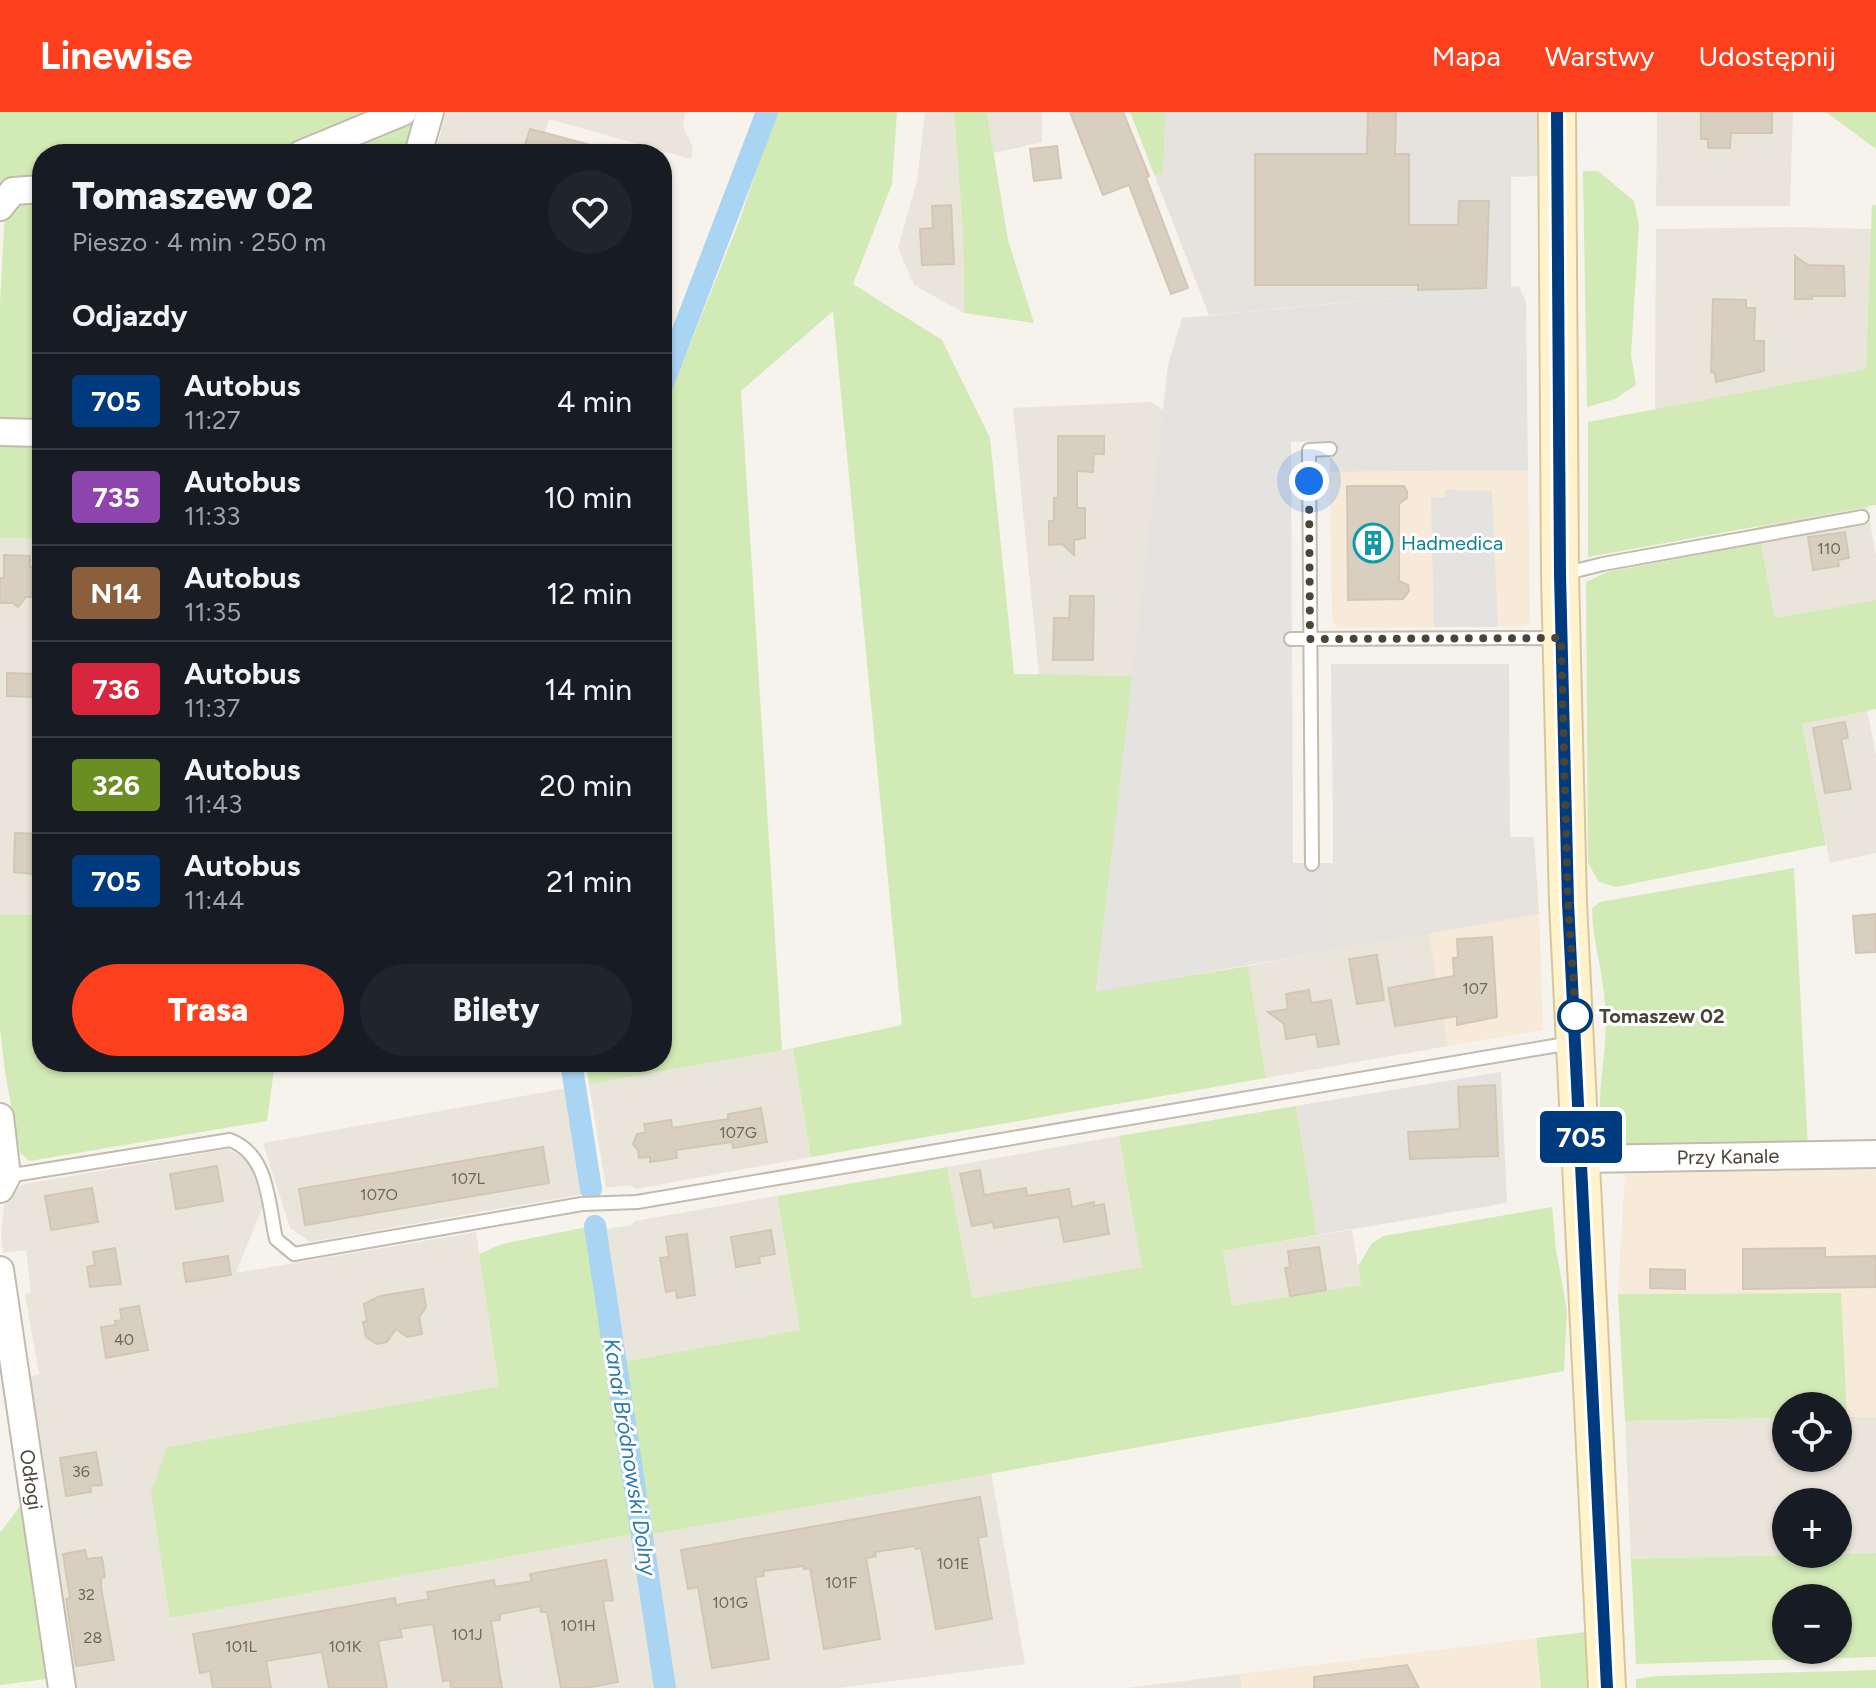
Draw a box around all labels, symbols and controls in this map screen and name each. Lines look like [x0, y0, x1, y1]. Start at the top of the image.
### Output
text: Linewise [40, 33, 193, 79]
text: Mapa [1432, 39, 1501, 73]
text: Warstwy [1545, 39, 1654, 73]
text: Udostępnij [1698, 39, 1836, 73]
button: heart [548, 170, 632, 254]
text: Tomaszew 02 [72, 173, 313, 219]
text: Pieszo · 4 min · 250 m [72, 226, 326, 258]
text: Odjazdy [72, 297, 188, 334]
text: Autobus [184, 367, 301, 404]
text: 4 min [557, 383, 632, 420]
text: 705 [91, 384, 141, 418]
text: 11:27 [184, 404, 241, 436]
your location [1289, 461, 1329, 501]
text: Autobus [184, 463, 301, 500]
text: 10 min [544, 479, 632, 516]
text: 735 [92, 480, 140, 514]
text: 11:33 [184, 500, 240, 532]
building icon: Hadmedica [1352, 522, 1394, 564]
place label: Hadmedica [1401, 531, 1503, 555]
house number: 110 [1817, 539, 1841, 558]
text: Autobus [184, 559, 301, 596]
text: 12 min [546, 575, 632, 612]
text: N14 [90, 576, 142, 610]
text: 11:35 [184, 596, 241, 628]
text: Autobus [184, 655, 301, 692]
text: 14 min [544, 671, 632, 708]
text: 736 [92, 672, 140, 706]
text: 11:37 [184, 692, 240, 724]
text: Autobus [184, 751, 301, 788]
text: 20 min [539, 767, 632, 804]
text: 326 [92, 768, 140, 802]
text: 11:43 [184, 788, 242, 820]
text: Autobus [184, 847, 301, 884]
text: 21 min [546, 863, 632, 900]
text: 705 [91, 864, 141, 898]
text: 11:44 [184, 884, 244, 916]
button: Trasa [72, 964, 344, 1056]
button: Bilety [360, 964, 632, 1056]
house number: 107 [1462, 979, 1488, 998]
marker: Tomaszew 02 [1558, 999, 1592, 1033]
place label: Tomaszew 02 [1599, 1004, 1725, 1028]
line badge: 705 [1535, 1111, 1627, 1163]
text: 705 [1556, 1120, 1606, 1154]
house number: 107G [719, 1123, 757, 1142]
street label: Przy Kanale [1677, 1144, 1780, 1169]
house number: 107L [451, 1169, 486, 1188]
house number: 107O [360, 1185, 398, 1204]
house number: 40 [114, 1330, 134, 1349]
water label: Kanał Bródnowski Dolny [598, 1337, 662, 1579]
map controls [1772, 1392, 1852, 1664]
button: locate [1772, 1392, 1852, 1472]
street label: Odłogi [15, 1448, 47, 1512]
house number: 36 [72, 1462, 90, 1481]
button: + [1772, 1488, 1852, 1568]
house number: 101E [937, 1554, 969, 1573]
house number: 101F [825, 1573, 857, 1592]
button: − [1772, 1584, 1852, 1664]
house number: 32 [77, 1585, 95, 1604]
house number: 101G [712, 1593, 748, 1612]
house number: 101H [560, 1616, 596, 1635]
house number: 101J [451, 1625, 483, 1644]
house number: 28 [84, 1628, 102, 1647]
house number: 101L [225, 1637, 258, 1656]
house number: 101K [328, 1637, 362, 1656]

